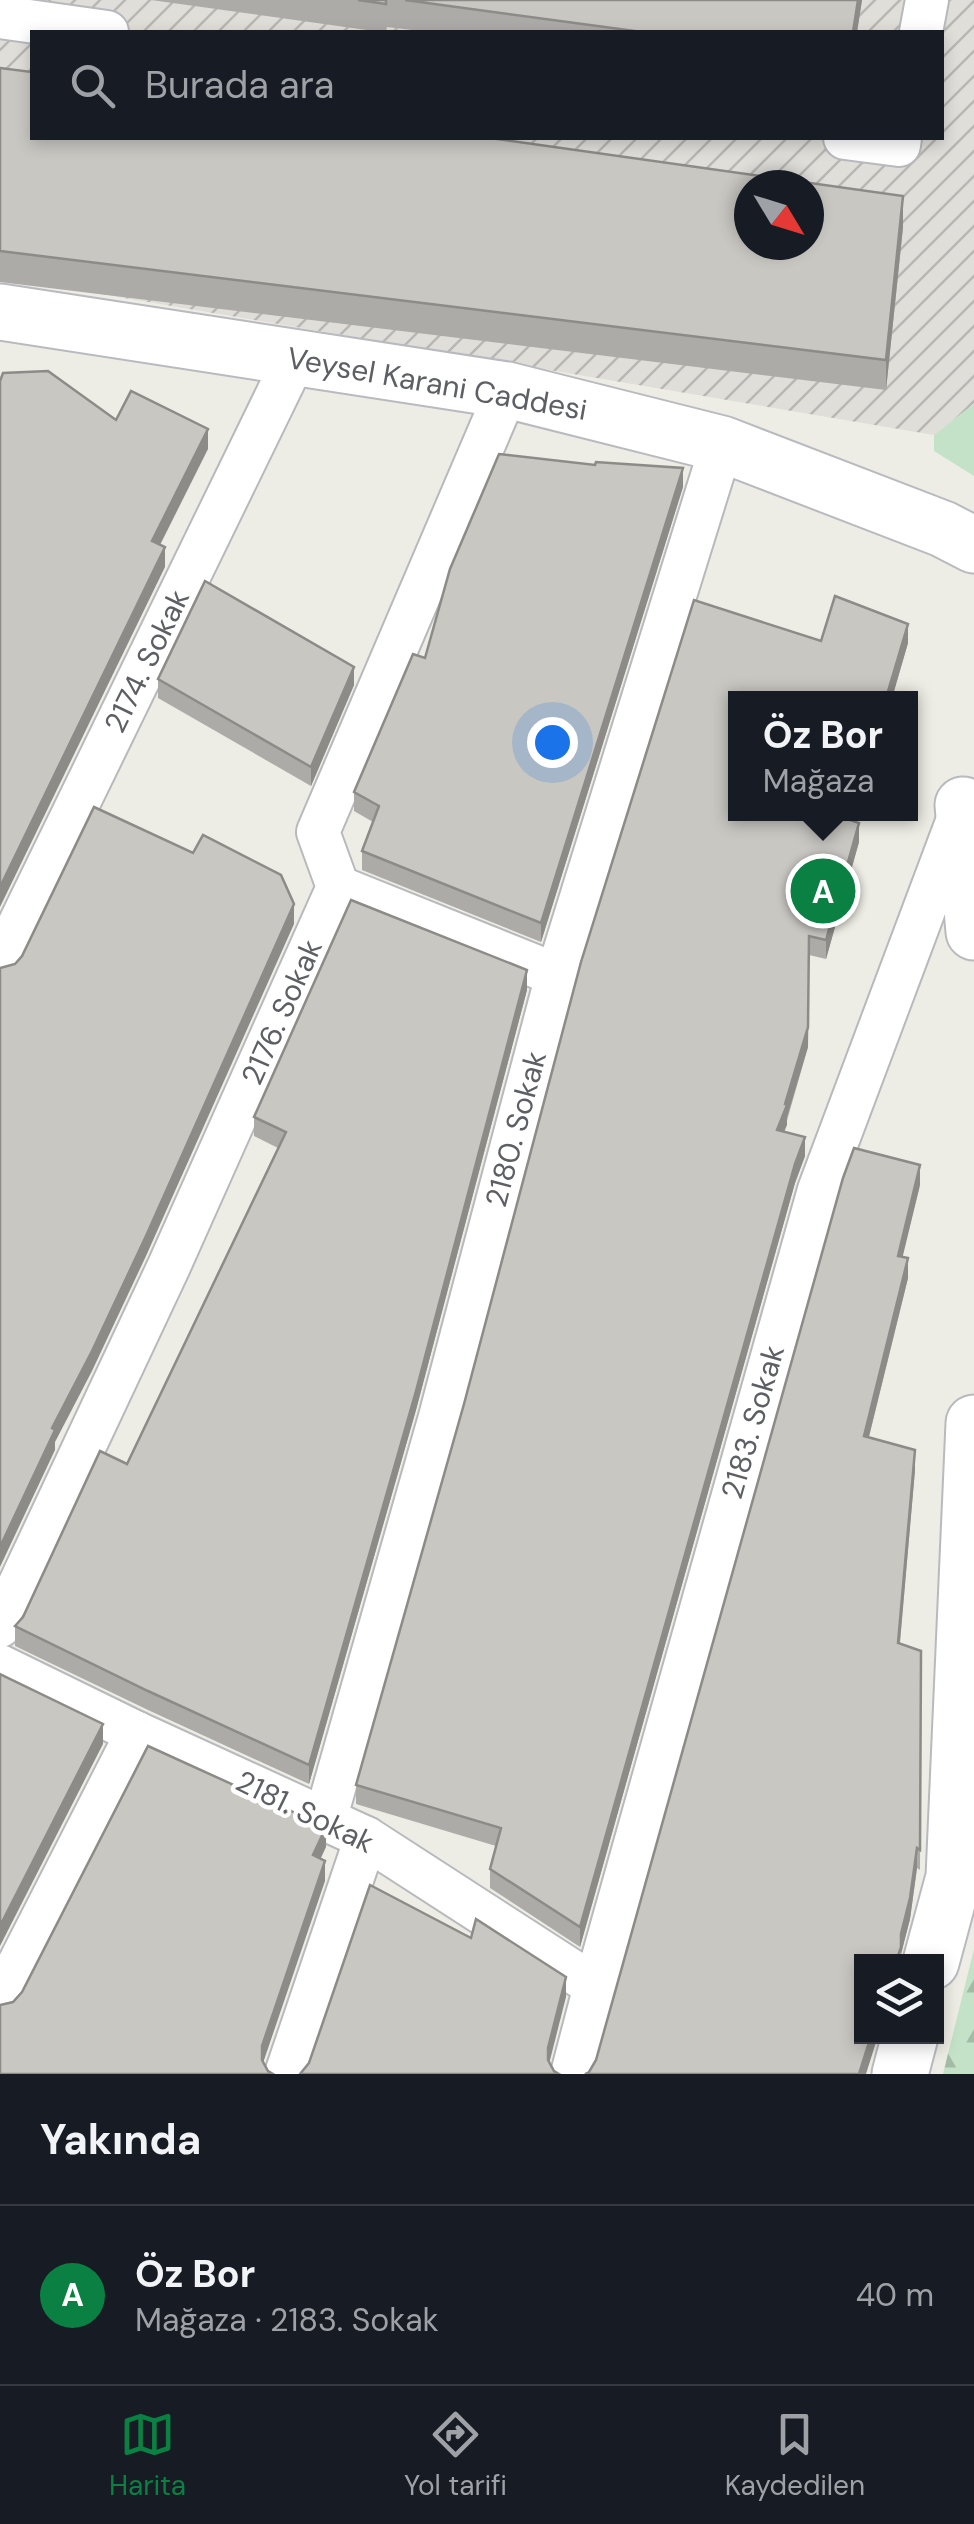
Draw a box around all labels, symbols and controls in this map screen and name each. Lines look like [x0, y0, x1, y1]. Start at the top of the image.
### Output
search box [30, 30, 944, 140]
icon: search [65, 58, 120, 113]
text: Burada ara [145, 60, 334, 110]
north arrow [734, 170, 824, 260]
street label: Veysel Karani Caddesi [284, 338, 590, 429]
street label: 2174. Sokak [95, 583, 198, 739]
popup [728, 691, 918, 821]
text: Öz Bor [763, 710, 883, 760]
your location [527, 717, 578, 768]
text: Mağaza [763, 760, 875, 802]
pin: A [790, 854, 856, 928]
street label: 2176. Sokak [232, 933, 331, 1091]
street label: 2180. Sokak [476, 1047, 555, 1211]
street label: 2183. Sokak [712, 1340, 793, 1503]
street label: 2181. Sokak [230, 1761, 381, 1862]
map controls [854, 1954, 944, 2044]
button: layers [854, 1954, 944, 2044]
text: Yakında [40, 2112, 201, 2167]
text: Öz Bor [135, 2249, 255, 2299]
text: A [61, 2274, 84, 2316]
text: 40 m [856, 2274, 934, 2316]
text: Mağaza · 2183. Sokak [135, 2299, 439, 2341]
tab: Harita [109, 2407, 186, 2504]
tab: Yol tarifi [404, 2407, 507, 2504]
tab: Kaydedilen [725, 2407, 865, 2504]

